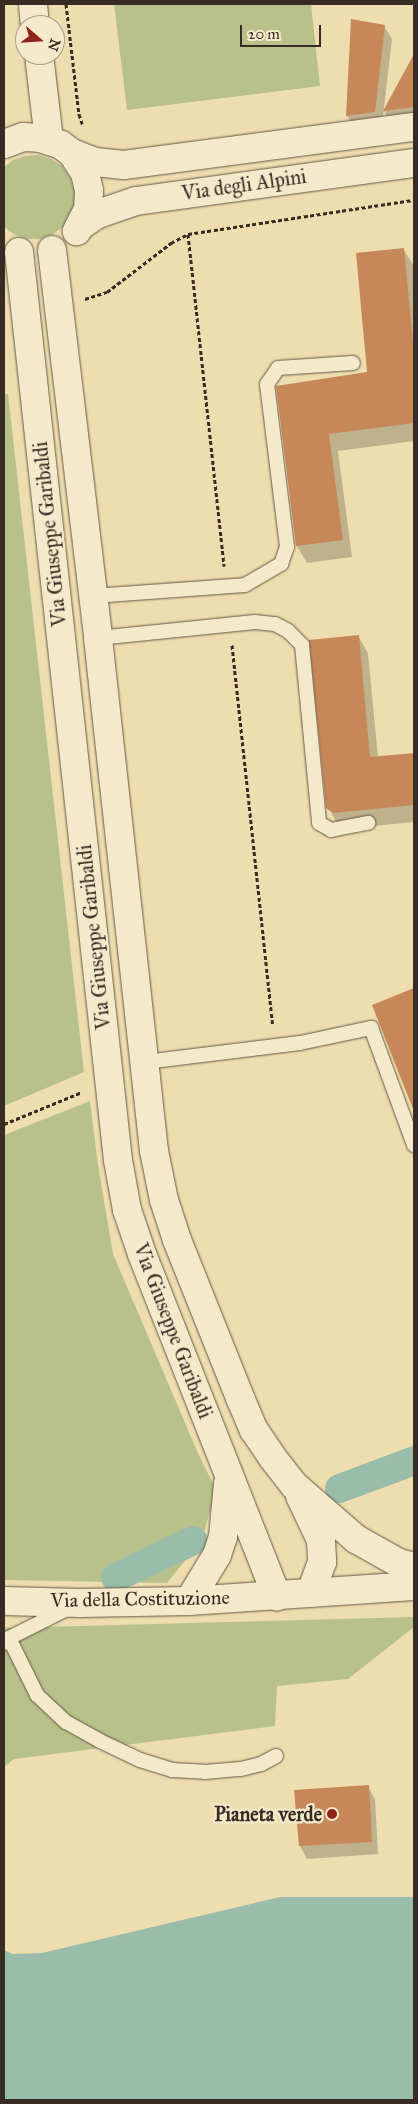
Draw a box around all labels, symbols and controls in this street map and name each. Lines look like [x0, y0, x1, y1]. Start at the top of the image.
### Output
north arrow [15, 15, 65, 65]
scale bar [243, 15, 324, 47]
text: 20 m [248, 25, 280, 43]
text: N [44, 36, 64, 53]
street label: Via degli Alpini [180, 164, 308, 206]
street label: Via Giuseppe Garibaldi [28, 440, 72, 628]
street label: Via Giuseppe Garibaldi [72, 843, 116, 1031]
street label: Via Giuseppe Garibaldi [128, 1240, 218, 1422]
street label: Via della Costituzione [50, 1585, 230, 1613]
place label: Pianeta verde [214, 1802, 322, 1826]
marker: Pianeta verde [326, 1808, 338, 1820]

